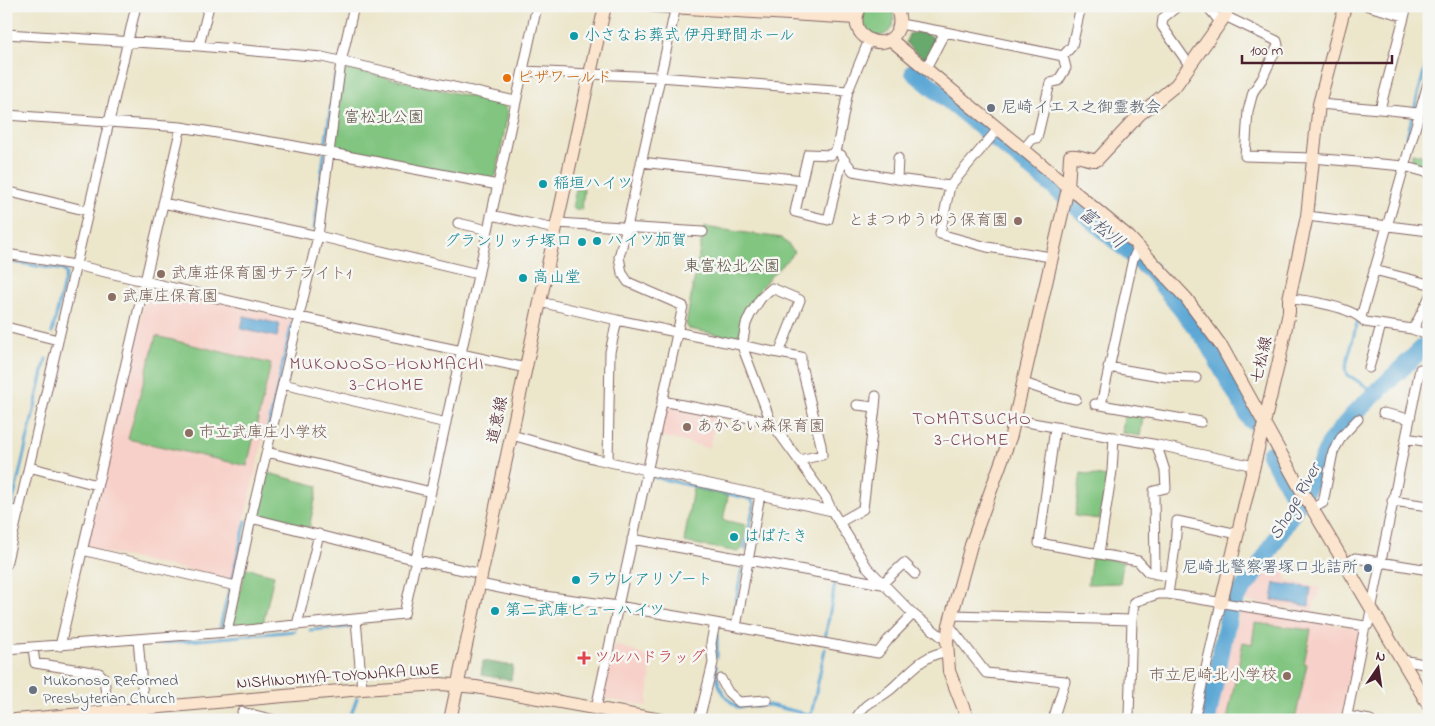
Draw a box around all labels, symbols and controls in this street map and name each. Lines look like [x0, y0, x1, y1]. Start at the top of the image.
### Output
place label: 小さなお葬式 伊丹野間ホール [584, 24, 795, 48]
marker: 小さなお葬式 伊丹野間ホール [568, 30, 580, 42]
scale bar [1242, 32, 1392, 64]
text: 100 m [1250, 40, 1283, 62]
place label: ピザワールド [517, 66, 612, 90]
marker: ピザワールド [501, 72, 513, 84]
place label: 尼崎イエス之御霊教会 [1001, 96, 1161, 120]
marker: 尼崎イエス之御霊教会 [985, 102, 997, 114]
park label: 富松北公園 [344, 106, 424, 130]
place label: 稲垣ハイツ [553, 172, 633, 196]
marker: 稲垣ハイツ [537, 178, 549, 190]
water label: 富松川 [1072, 202, 1130, 256]
place label: とまつゆうゆう保育園 [848, 209, 1008, 233]
marker: とまつゆうゆう保育園 [1012, 215, 1024, 227]
place label: ハイツ加賀 [607, 229, 687, 253]
place label: グランリッチ塚口 [444, 230, 572, 254]
marker: ハイツ加賀 [591, 235, 603, 247]
marker: グランリッチ塚口 [576, 236, 588, 248]
park label: 東富松北公園 [684, 255, 780, 279]
place label: 武庫荘保育園サテライト1 [171, 262, 351, 286]
place label: 高山堂 [533, 266, 581, 290]
marker: 武庫荘保育園サテライト1 [155, 268, 167, 280]
marker: 高山堂 [517, 272, 529, 284]
place label: 武庫庄保育園 [122, 285, 218, 309]
marker: 武庫庄保育園 [106, 291, 118, 303]
street label: 七松線 [1245, 334, 1279, 386]
district label: MUKONOSO-HONMACHI 3-CHOME [290, 352, 484, 399]
street label: 道意線 [481, 394, 515, 446]
district label: TOMATSUCHO 3-CHOME [912, 407, 1032, 454]
place label: あかるい森保育園 [697, 415, 825, 439]
place label: 市立武庫庄小学校 [199, 421, 327, 445]
marker: あかるい森保育園 [681, 421, 693, 433]
marker: 市立武庫庄小学校 [183, 427, 195, 439]
water label: Shoge River [1264, 457, 1330, 545]
place label: はばたき [744, 525, 808, 549]
marker: はばたき [728, 531, 740, 543]
place label: 尼崎北警察署塚口北詰所 [1182, 556, 1358, 580]
marker: 尼崎北警察署塚口北詰所 [1362, 562, 1374, 574]
place label: ラウレアリゾート [586, 568, 713, 592]
marker: ラウレアリゾート [570, 574, 582, 586]
place label: 第二武庫ビューハイツ [505, 599, 665, 623]
marker: 第二武庫ビューハイツ [489, 605, 501, 617]
north arrow [1352, 644, 1402, 694]
place label: ツルハドラッグ [594, 646, 705, 670]
text: N [1374, 646, 1388, 668]
marker: ツルハドラッグ [578, 652, 590, 664]
street label: NISHINOMIYA-TOYONAKA LINE [236, 658, 440, 696]
place label: 市立尼崎北小学校 [1149, 664, 1277, 688]
place label: Mukonoso Reformed Presbyterian Church [43, 669, 178, 711]
marker: 市立尼崎北小学校 [1281, 670, 1293, 682]
marker: Mukonoso Reformed Presbyterian Church [27, 684, 39, 696]

